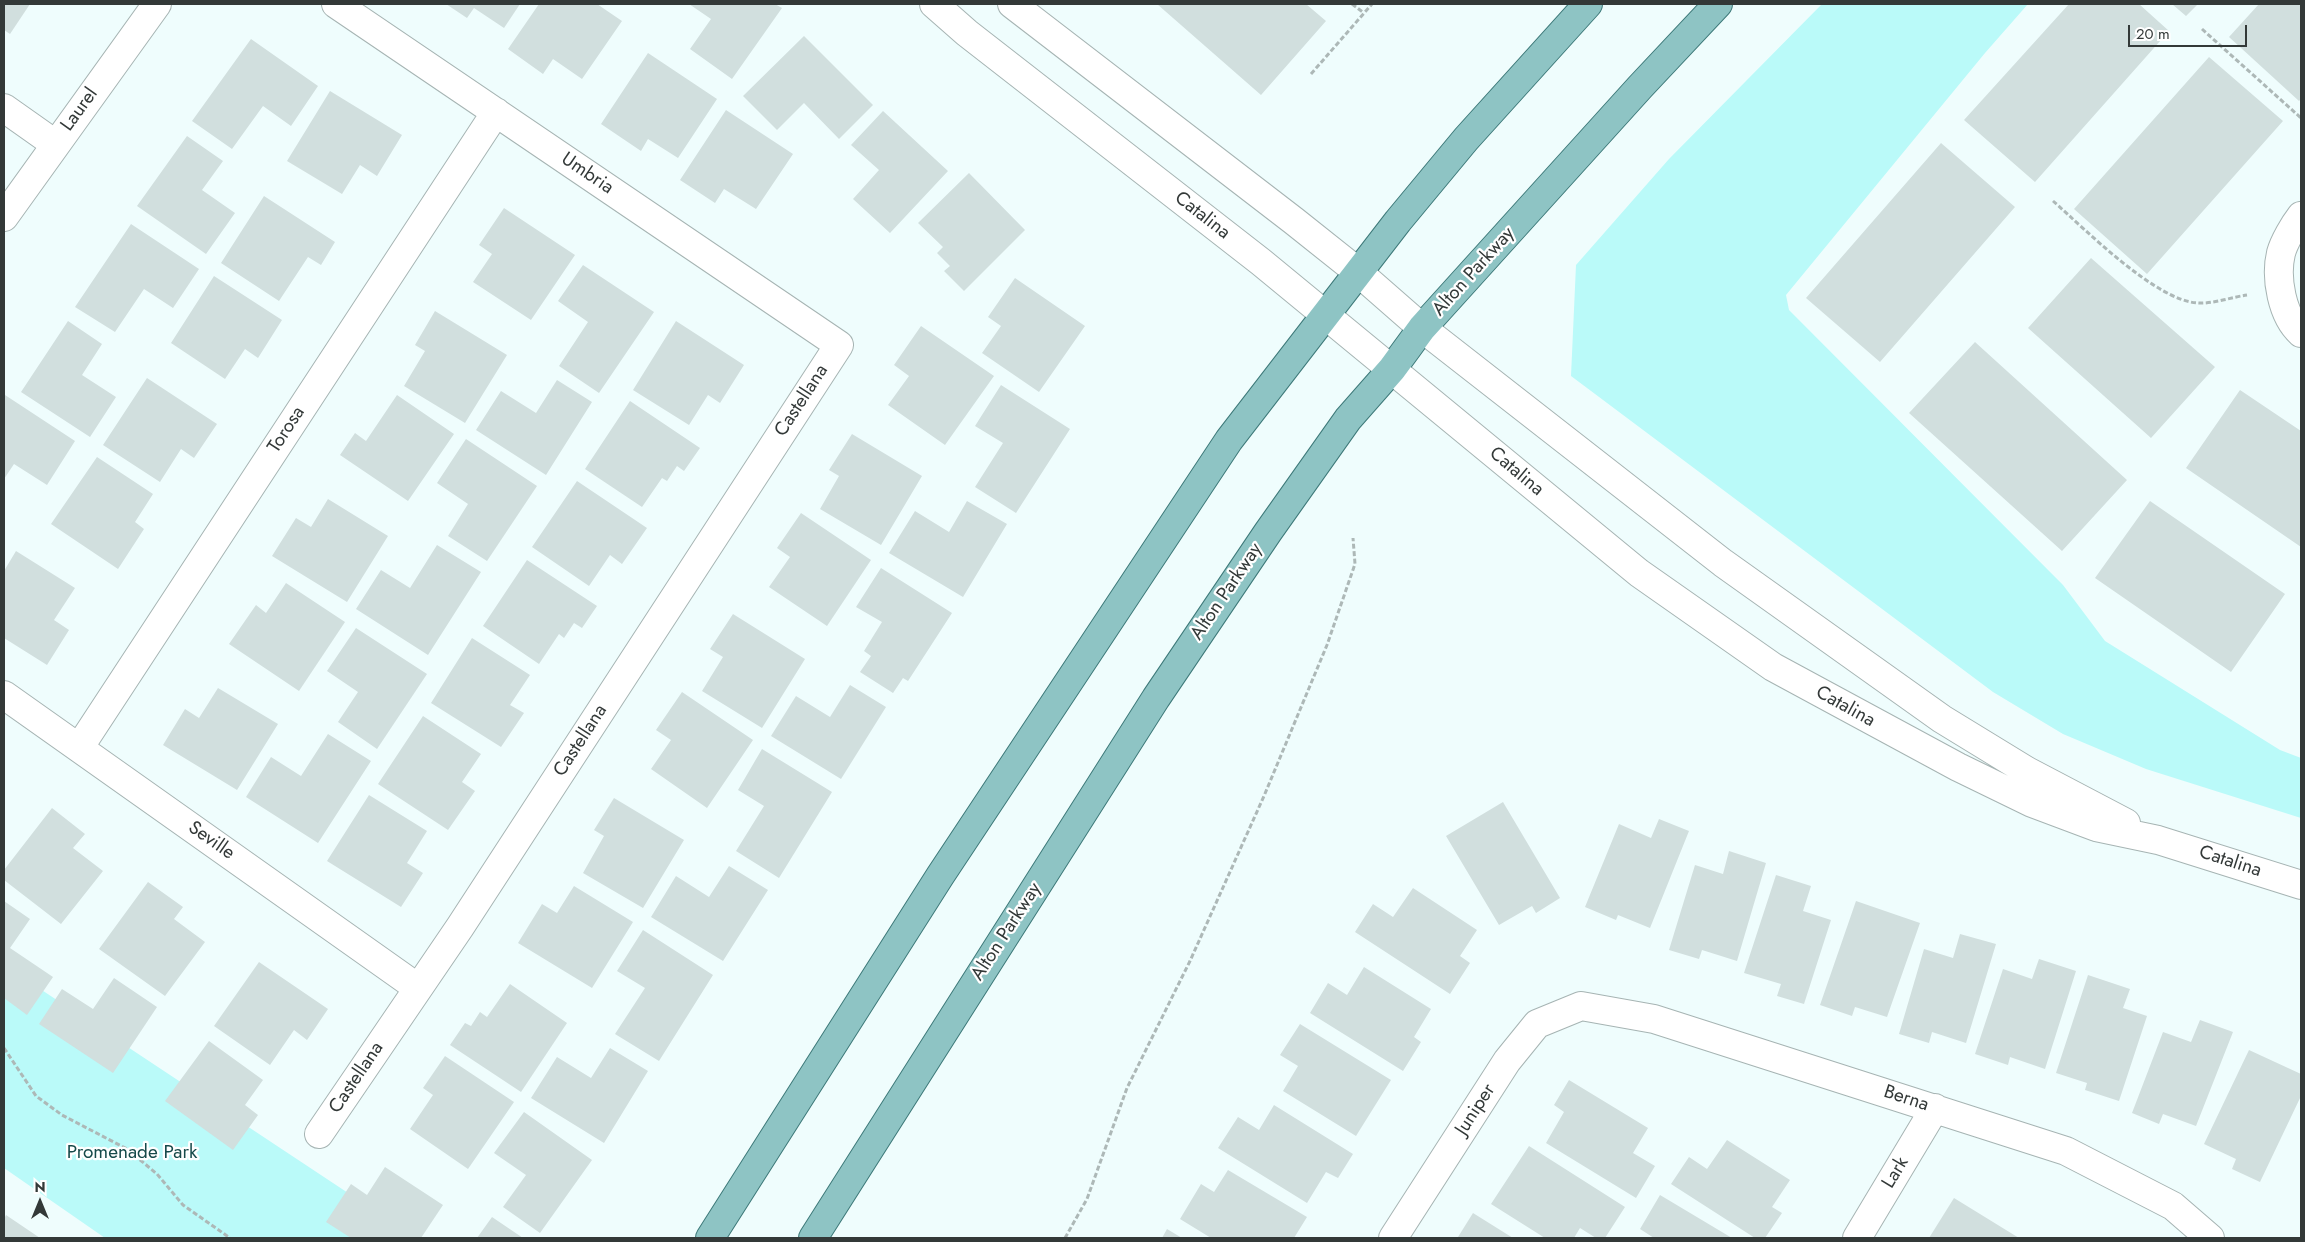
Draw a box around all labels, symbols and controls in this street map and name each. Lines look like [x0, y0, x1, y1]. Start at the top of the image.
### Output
scale bar [2130, 15, 2249, 47]
text: 20 m [2136, 23, 2170, 45]
street label: Laurel [57, 84, 103, 136]
street label: Umbria [557, 148, 617, 200]
street label: Catalina [1170, 187, 1234, 245]
street label: Alton Parkway [1428, 223, 1520, 321]
street label: Castellana [770, 361, 834, 441]
street label: Torosa [264, 403, 310, 457]
street label: Catalina [1484, 443, 1548, 501]
street label: Alton Parkway [1186, 539, 1268, 645]
street label: Catalina [1811, 681, 1879, 733]
street label: Castellana [549, 701, 613, 781]
street label: Seville [183, 817, 239, 865]
street label: Catalina [2196, 841, 2264, 883]
street label: Alton Parkway [967, 879, 1047, 985]
street label: Castellana [325, 1038, 389, 1118]
street label: Juniper [1451, 1080, 1501, 1140]
street label: Berna [1881, 1081, 1931, 1117]
park label: Promenade Park [67, 1142, 197, 1164]
street label: Lark [1878, 1153, 1914, 1193]
north arrow [15, 1177, 65, 1227]
text: N [34, 1177, 46, 1197]

